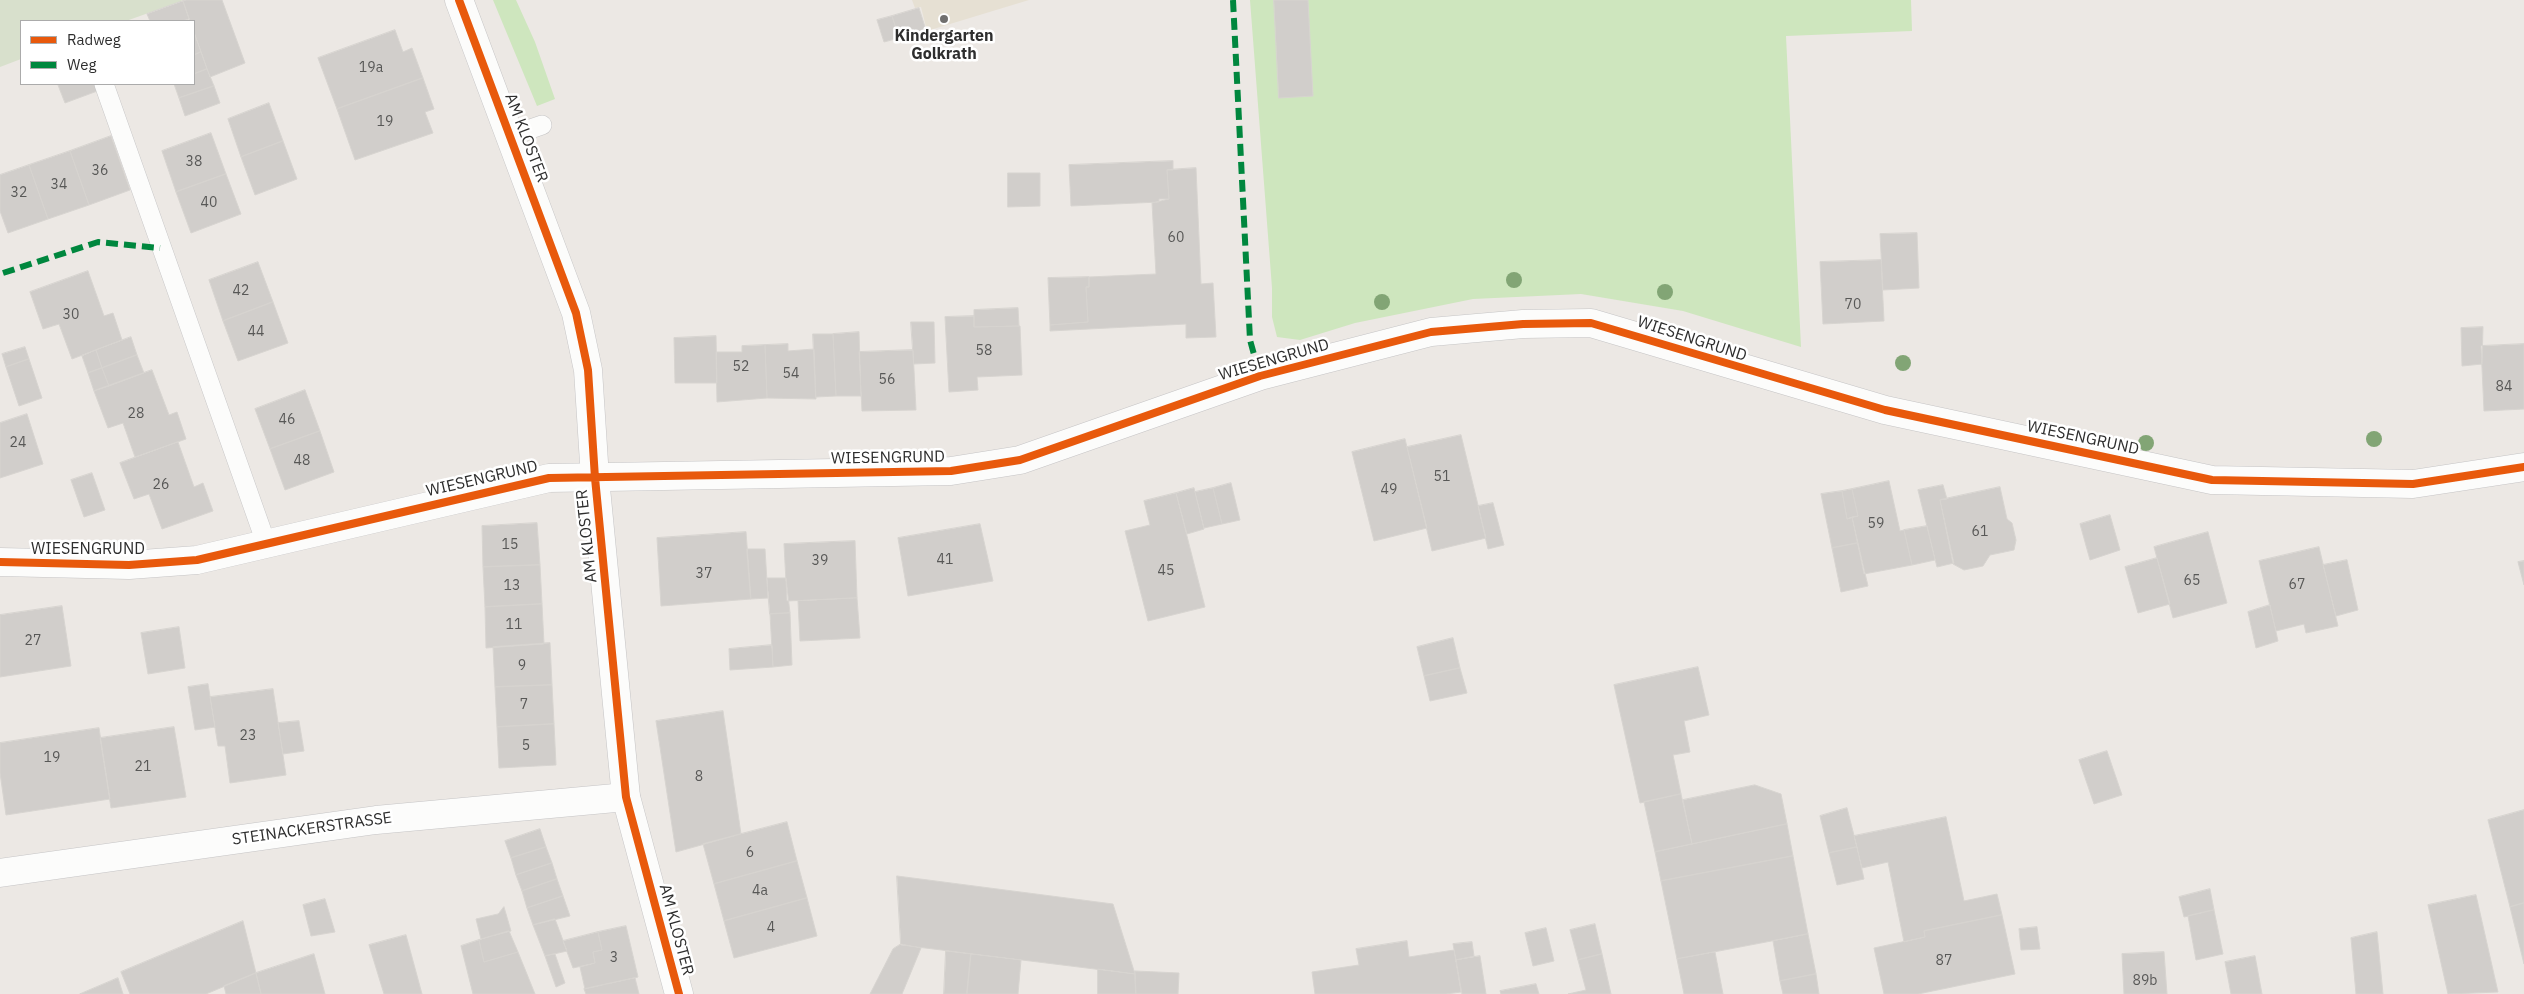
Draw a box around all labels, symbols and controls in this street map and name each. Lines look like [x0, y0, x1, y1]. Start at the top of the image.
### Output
marker: Kindergarten Golkrath [938, 13, 950, 25]
legend [20, 20, 195, 85]
place label: Kindergarten Golkrath [894, 26, 994, 64]
text: Radweg [67, 30, 121, 49]
text: Weg [67, 55, 96, 74]
house number: 19a [359, 60, 383, 76]
street label: AM KLOSTER [500, 91, 552, 185]
house number: 19 [377, 114, 393, 130]
house number: 38 [186, 154, 202, 170]
house number: 36 [92, 163, 108, 179]
house number: 34 [51, 177, 67, 193]
house number: 32 [11, 185, 27, 201]
house number: 40 [201, 195, 217, 211]
house number: 60 [1168, 230, 1184, 246]
house number: 42 [233, 283, 249, 299]
house number: 70 [1845, 297, 1861, 313]
house number: 30 [63, 307, 79, 323]
street label: WIESENGRUND [1635, 312, 1749, 366]
house number: 44 [248, 324, 264, 340]
street label: WIESENGRUND [1217, 335, 1331, 385]
house number: 58 [976, 343, 992, 359]
house number: 52 [733, 359, 749, 375]
house number: 54 [783, 366, 799, 382]
house number: 56 [879, 372, 895, 388]
house number: 84 [2496, 379, 2512, 395]
house number: 28 [128, 406, 144, 422]
house number: 46 [279, 412, 295, 428]
street label: WIESENGRUND [2025, 417, 2141, 459]
house number: 24 [10, 435, 26, 451]
street label: WIESENGRUND [831, 447, 945, 469]
house number: 48 [294, 453, 310, 469]
street label: WIESENGRUND [424, 457, 540, 501]
house number: 51 [1434, 469, 1450, 485]
house number: 26 [153, 477, 169, 493]
house number: 49 [1381, 482, 1397, 498]
street label: AM KLOSTER [573, 488, 601, 584]
house number: 59 [1868, 516, 1884, 532]
house number: 61 [1972, 524, 1988, 540]
house number: 15 [502, 537, 518, 553]
street label: WIESENGRUND [31, 539, 145, 559]
house number: 41 [937, 552, 953, 568]
house number: 39 [812, 553, 828, 569]
house number: 45 [1158, 563, 1174, 579]
house number: 37 [696, 566, 712, 582]
house number: 65 [2184, 573, 2200, 589]
house number: 67 [2289, 577, 2305, 593]
house number: 13 [504, 578, 520, 594]
house number: 11 [506, 617, 522, 633]
house number: 27 [25, 633, 41, 649]
house number: 9 [518, 658, 526, 674]
house number: 7 [520, 697, 528, 713]
house number: 23 [240, 728, 256, 744]
house number: 5 [522, 738, 530, 754]
house number: 19 [44, 750, 60, 766]
house number: 21 [135, 759, 151, 775]
house number: 8 [695, 769, 703, 785]
street label: STEINACKERSTRASSE [231, 808, 393, 850]
house number: 6 [746, 845, 754, 861]
street label: AM KLOSTER [655, 882, 697, 978]
house number: 4a [752, 883, 768, 899]
house number: 4 [767, 920, 775, 936]
house number: 3 [610, 950, 618, 966]
house number: 87 [1936, 953, 1952, 969]
house number: 89b [2133, 973, 2157, 989]

